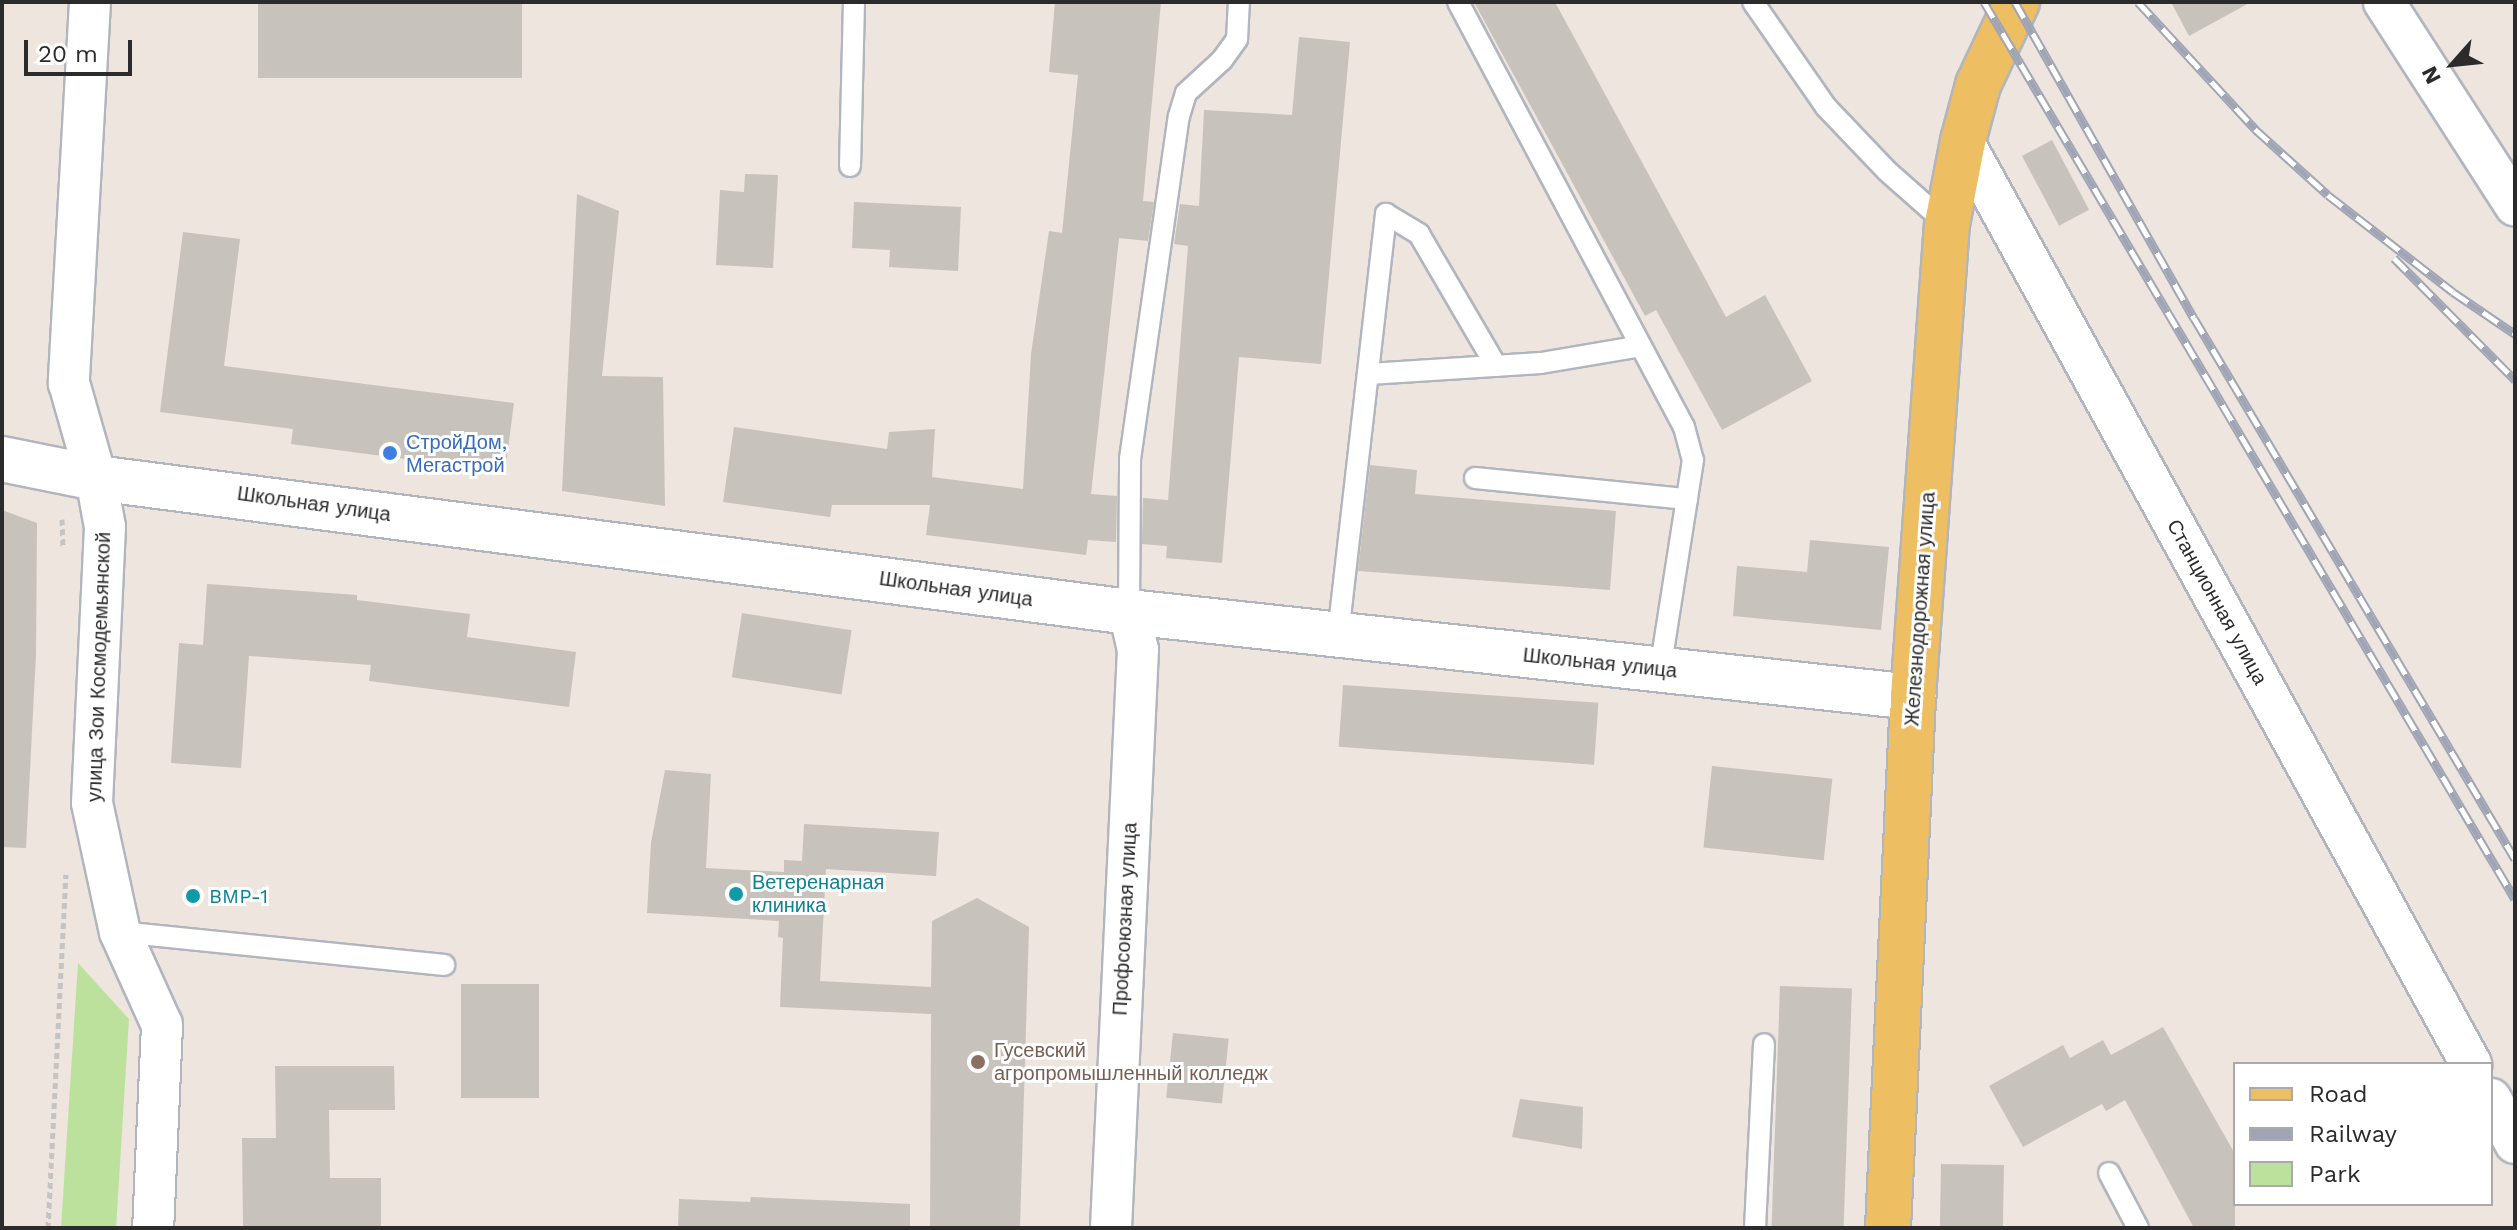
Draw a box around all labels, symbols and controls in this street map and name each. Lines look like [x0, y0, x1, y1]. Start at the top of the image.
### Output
scale bar [28, 24, 136, 74]
north arrow [2413, 24, 2493, 104]
text: 20 m [38, 40, 98, 68]
text: N [2416, 62, 2446, 88]
place label: СтройДом, Мегастрой [406, 430, 507, 477]
marker: СтройДом, Мегастрой [381, 444, 399, 462]
street label: Школьная улица [236, 481, 392, 527]
street label: Железнодорожная улица [1900, 491, 1940, 727]
street label: Станционная улица [2162, 515, 2272, 689]
street label: улица Зои Космодемьянской [82, 532, 116, 802]
street label: Школьная улица [878, 566, 1034, 612]
street label: Школьная улица [1522, 643, 1678, 683]
street label: Профсоюзная улица [1108, 822, 1142, 1016]
place label: Ветеренарная клиника [752, 870, 884, 917]
place label: BMP-1 [209, 884, 268, 908]
marker: Ветеренарная клиника [727, 885, 745, 903]
marker: BMP-1 [184, 887, 202, 905]
place label: Гусевский агропромышленный колледж [994, 1038, 1268, 1085]
marker: Гусевский агропромышленный колледж [969, 1053, 987, 1071]
legend [2233, 1062, 2493, 1206]
text: Road [2309, 1080, 2368, 1108]
text: Railway [2309, 1120, 2397, 1148]
text: Park [2309, 1160, 2361, 1188]

